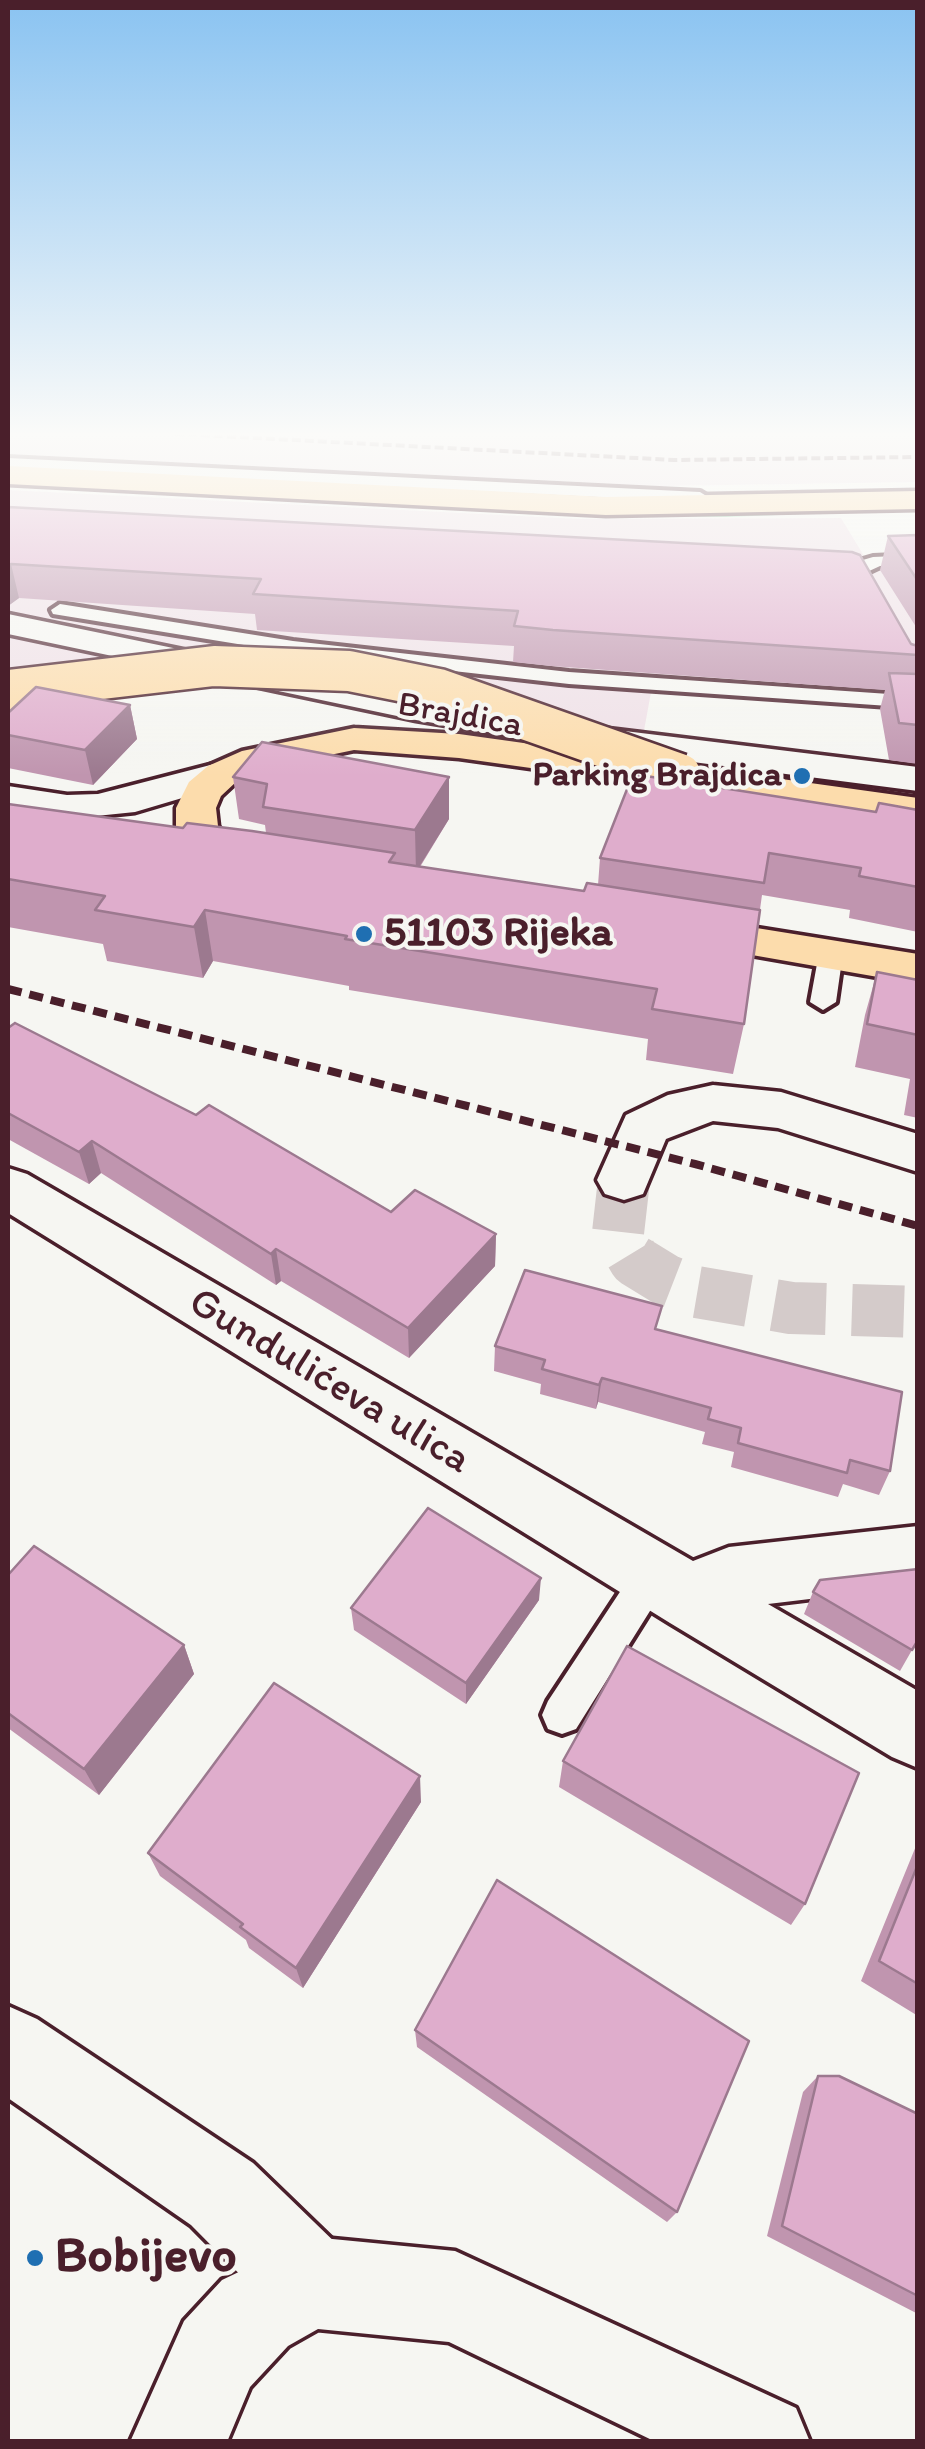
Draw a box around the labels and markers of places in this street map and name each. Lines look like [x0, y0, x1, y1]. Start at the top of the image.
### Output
place label: Parking Brajdica [533, 755, 782, 797]
marker: Parking Brajdica [791, 765, 813, 787]
place label: 51103 Rijeka [384, 909, 613, 959]
marker: 51103 Rijeka [353, 923, 375, 945]
place label: Bobijevo [55, 2228, 237, 2288]
marker: Bobijevo [24, 2247, 46, 2269]

